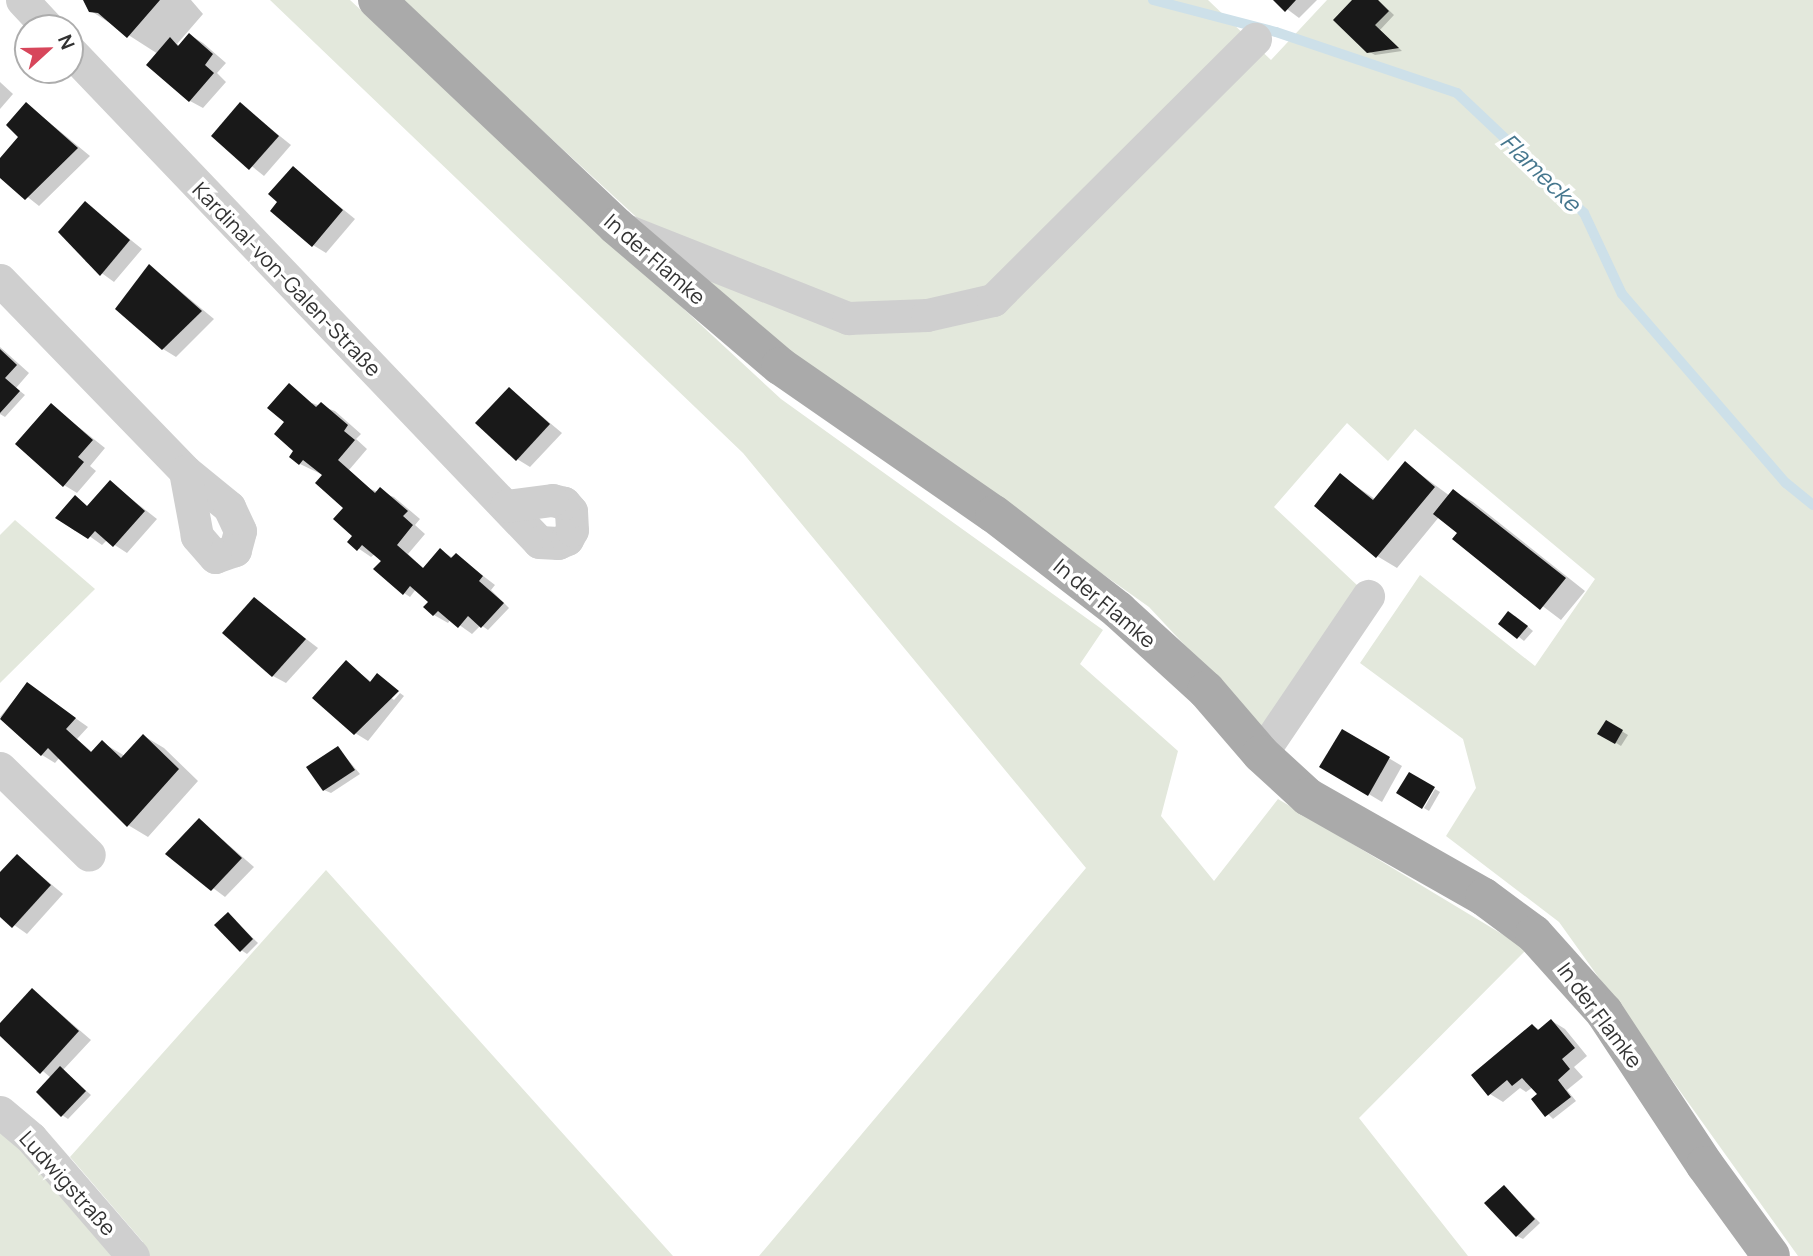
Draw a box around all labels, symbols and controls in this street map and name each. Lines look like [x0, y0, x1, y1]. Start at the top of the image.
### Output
north arrow [14, 14, 84, 84]
text: N [52, 31, 81, 53]
water label: Flamecke [1495, 127, 1587, 217]
street label: Kardinal-von-Galen-Straße [188, 177, 386, 381]
street label: In der Flamke [599, 208, 711, 310]
street label: In der Flamke [1049, 553, 1161, 653]
street label: In der Flamke [1552, 957, 1648, 1073]
street label: Ludwigstraße [14, 1125, 122, 1241]

